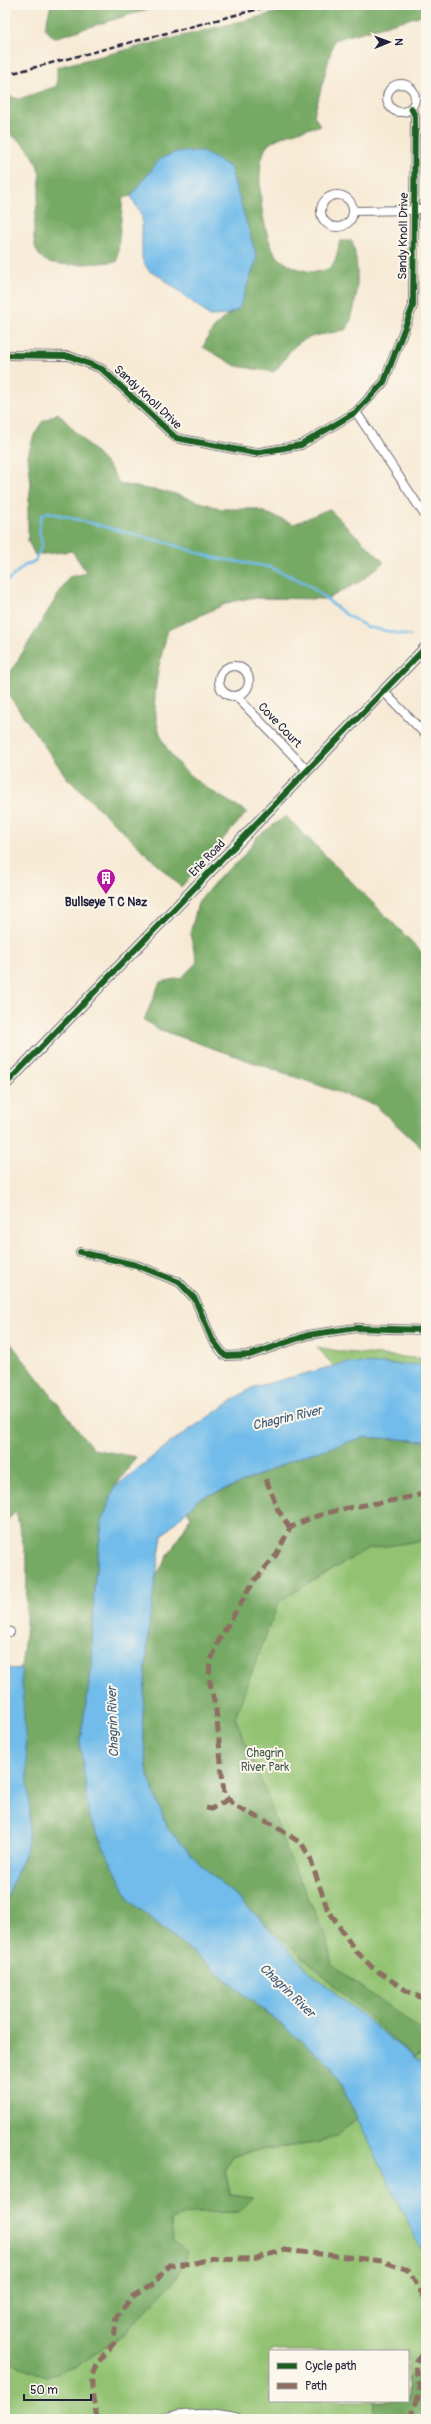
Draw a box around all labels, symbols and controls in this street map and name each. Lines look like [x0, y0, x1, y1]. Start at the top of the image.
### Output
north arrow [369, 22, 409, 62]
text: N [392, 38, 405, 46]
street label: Sandy Knoll Drive [395, 192, 412, 280]
street label: Sandy Knoll Drive [111, 362, 185, 433]
street label: Cove Court [255, 700, 305, 751]
street label: Erie Road [186, 836, 229, 880]
building icon: Bullseye T C Naz [95, 867, 117, 895]
place label: Bullseye T C Naz [65, 895, 148, 910]
water label: Chagrin River [251, 1402, 326, 1434]
water label: Chagrin River [104, 1684, 122, 1758]
park label: Chagrin River Park [241, 1746, 289, 1775]
water label: Chagrin River [256, 1960, 320, 2023]
legend [269, 2350, 409, 2402]
text: Cycle path [305, 2359, 357, 2374]
scale bar [24, 2376, 91, 2402]
text: Path [305, 2379, 327, 2394]
text: 50 m [30, 2383, 58, 2398]

